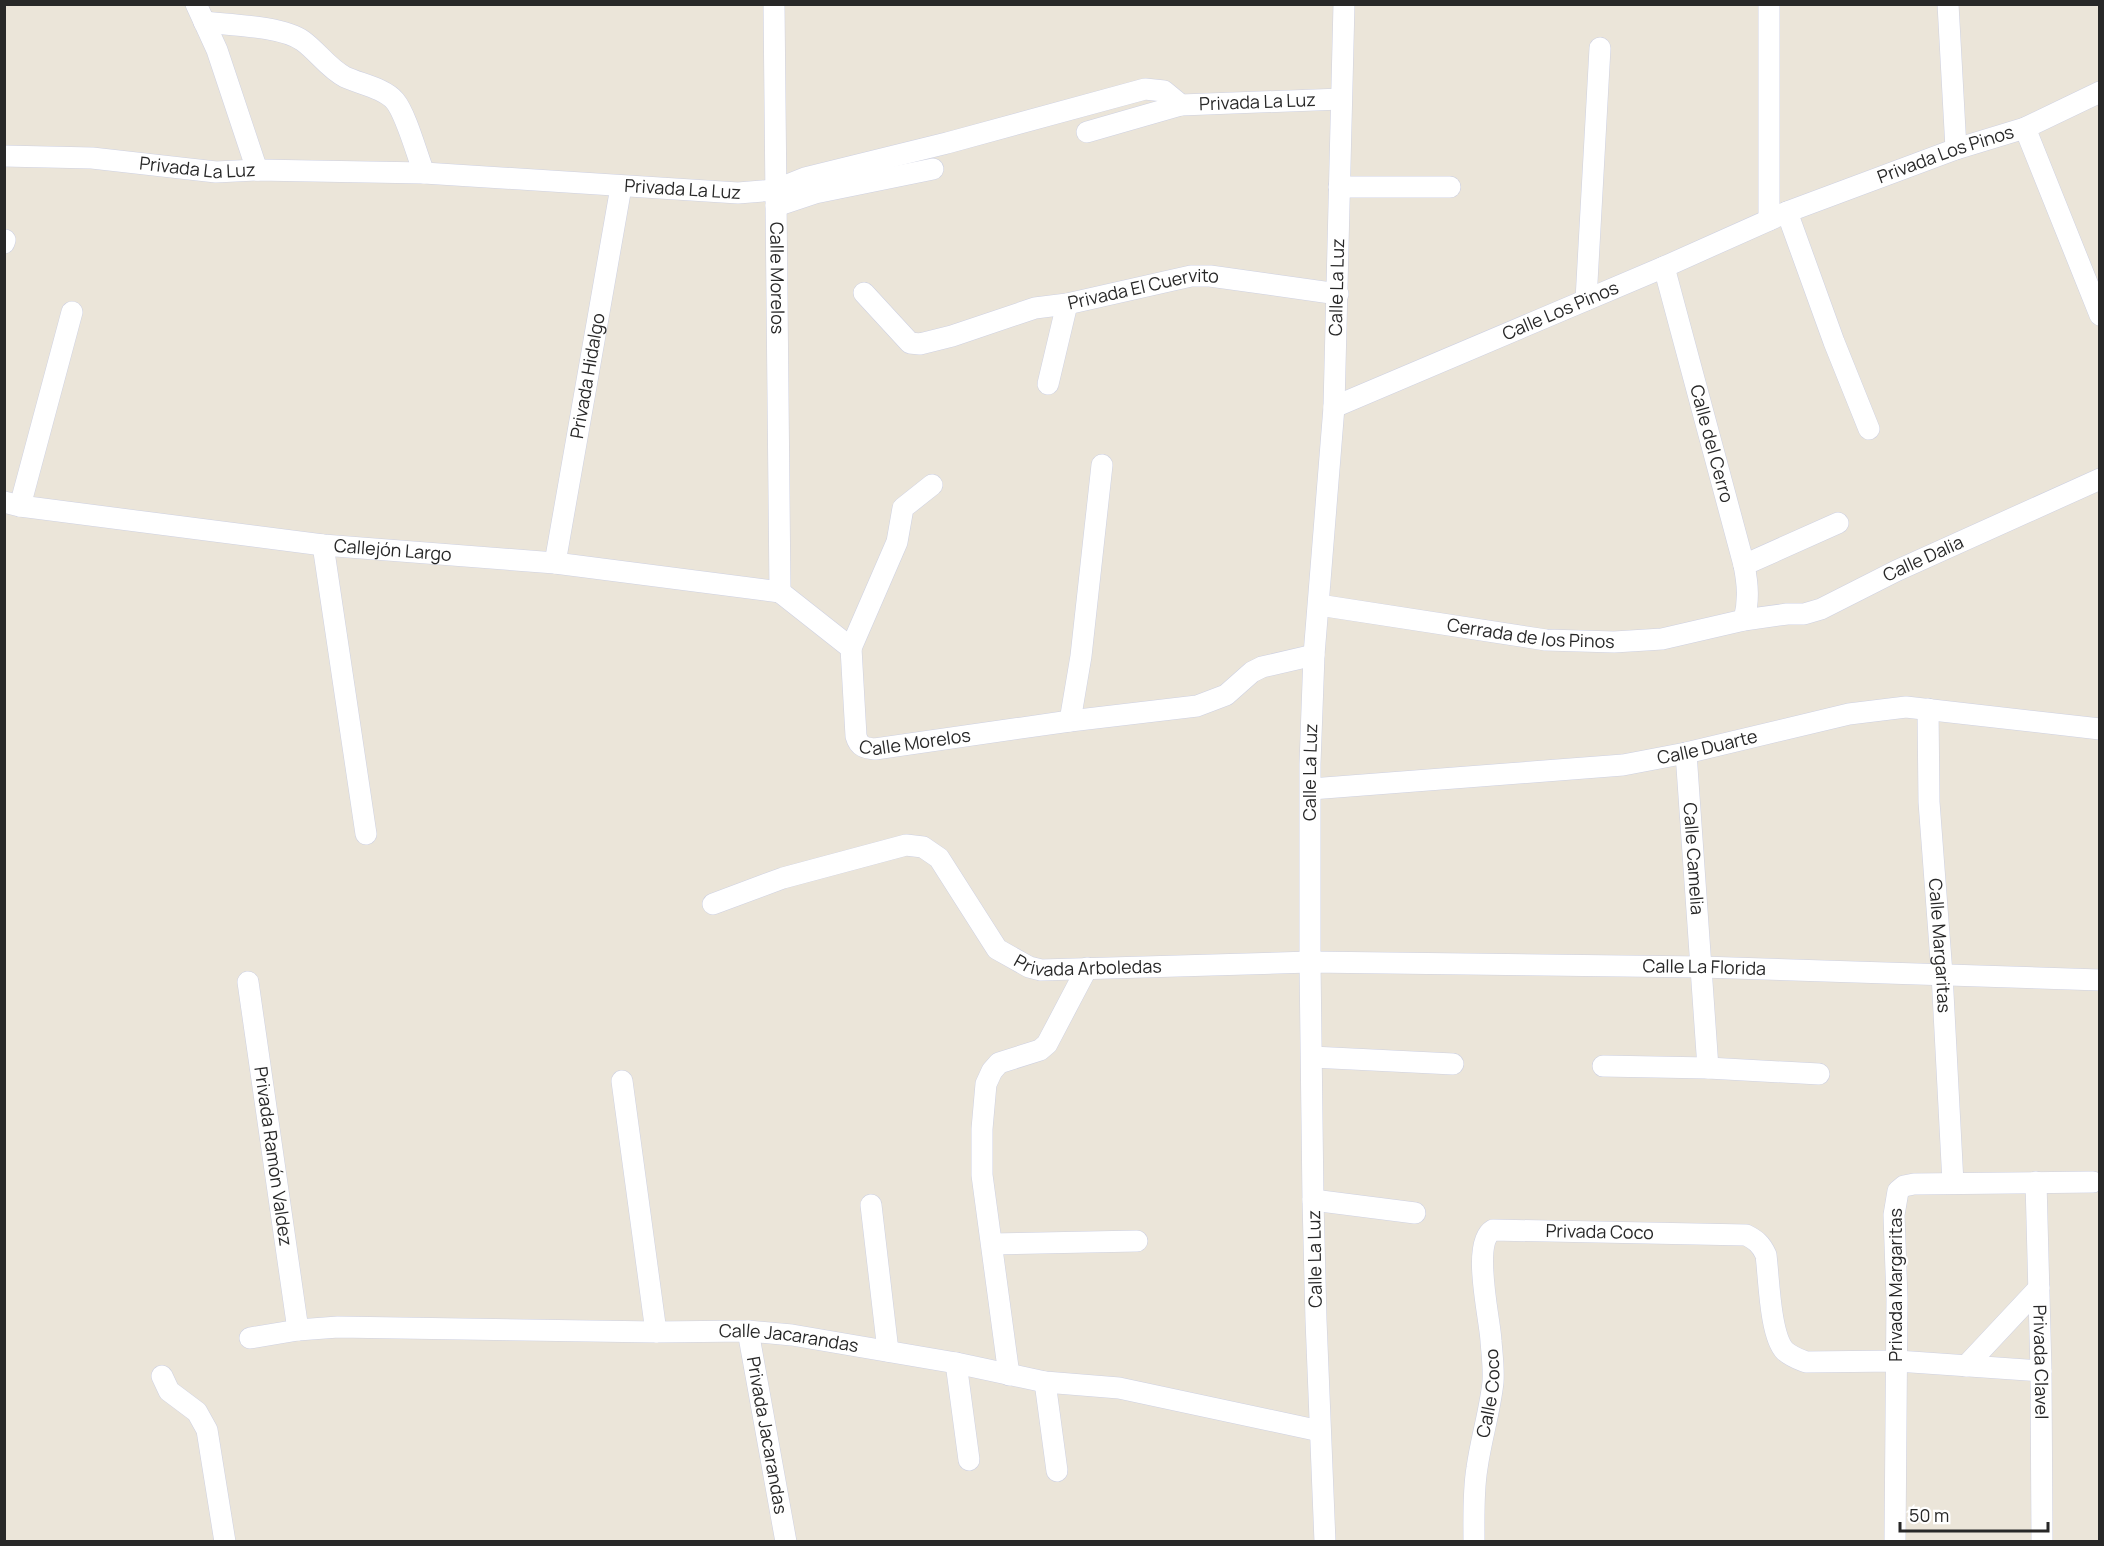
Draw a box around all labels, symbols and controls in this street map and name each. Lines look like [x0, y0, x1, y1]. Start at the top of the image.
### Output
street label: Privada La Luz [1199, 87, 1316, 115]
street label: Privada Los Pinos [1874, 119, 2017, 188]
street label: Privada La Luz [138, 150, 256, 183]
street label: Privada La Luz [624, 173, 742, 204]
street label: Calle Morelos [765, 222, 790, 334]
street label: Calle La Luz [1323, 238, 1349, 336]
street label: Privada El Cuervito [1065, 263, 1221, 314]
street label: Calle Los Pinos [1498, 275, 1622, 345]
street label: Privada Hidalgo [564, 311, 610, 440]
street label: Calle del Cerro [1685, 382, 1740, 505]
street label: Calle Dalia [1878, 529, 1967, 587]
street label: Callejón Largo [333, 533, 453, 566]
street label: Cerrada de los Pinos [1445, 612, 1615, 653]
street label: Calle Morelos [856, 722, 972, 760]
street label: Calle La Luz [1297, 723, 1322, 821]
street label: Calle Duarte [1655, 723, 1760, 769]
street label: Calle Camelia [1678, 802, 1710, 916]
street label: Calle Margaritas [1924, 877, 1957, 1013]
street label: Privada Arboledas [1010, 948, 1162, 981]
street label: Calle La Florida [1642, 953, 1766, 980]
street label: Privada Ramón Valdez [249, 1065, 299, 1247]
street label: Privada Margaritas [1883, 1208, 1907, 1362]
street label: Calle La Luz [1301, 1210, 1327, 1308]
street label: Privada Coco [1545, 1218, 1654, 1244]
street label: Privada Clavel [2028, 1304, 2054, 1419]
street label: Calle Jacarandas [719, 1318, 861, 1357]
street label: Calle Coco [1470, 1348, 1504, 1440]
street label: Privada Jacarandas [742, 1354, 794, 1516]
scale bar [1900, 1495, 2048, 1533]
text: 50 m [1909, 1503, 1949, 1527]

